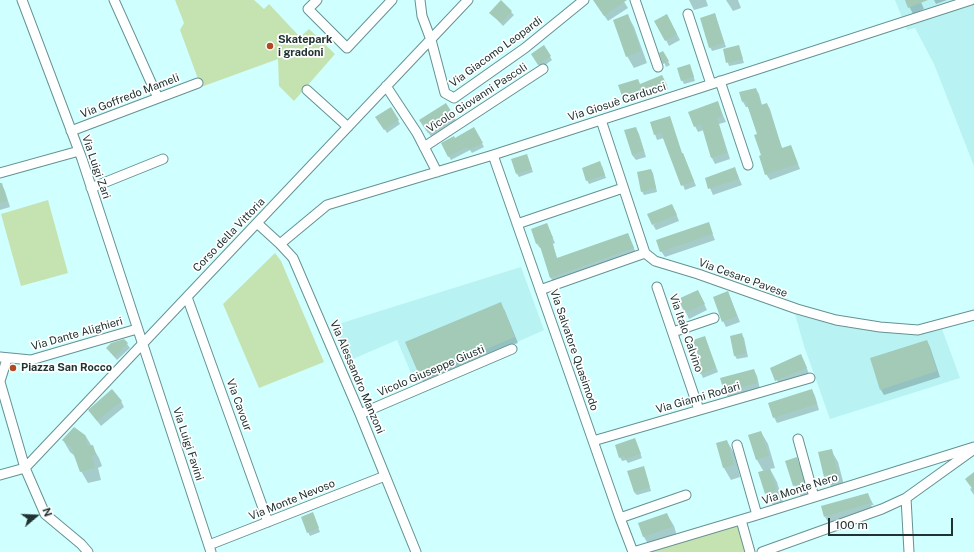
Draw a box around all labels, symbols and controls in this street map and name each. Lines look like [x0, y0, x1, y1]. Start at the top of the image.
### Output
street label: Via Giacomo Leopardi [447, 14, 545, 90]
place label: Skatepark i gradoni [278, 33, 332, 59]
marker: Skatepark i gradoni [265, 41, 275, 51]
street label: Vicolo Giovanni Pascoli [424, 61, 530, 135]
street label: Via Goffredo Mameli [79, 71, 181, 121]
street label: Via Giosuè Carducci [566, 80, 668, 124]
street label: Via Luigi Zari [79, 133, 113, 201]
street label: Corso della Vittoria [190, 195, 268, 275]
street label: Via Cesare Pavese [697, 256, 789, 300]
street label: Via Salvatore Quasimodo [547, 288, 601, 412]
street label: Via Italo Calvino [666, 292, 706, 374]
street label: Via Dante Alighieri [30, 315, 124, 353]
street label: Via Alessandro Manzoni [327, 318, 387, 436]
street label: Vicolo Giuseppe Giusti [376, 342, 486, 400]
place label: Piazza San Rocco [21, 361, 112, 375]
marker: Piazza San Rocco [8, 363, 18, 373]
street label: Via Cavour [223, 377, 255, 433]
street label: Via Gianni Rodari [654, 380, 742, 416]
street label: Via Luigi Favini [170, 406, 206, 482]
street label: Via Monte Nero [760, 471, 840, 507]
street label: Via Monte Nevoso [247, 477, 337, 523]
north arrow [16, 496, 56, 536]
text: N [40, 506, 54, 518]
scale bar [830, 510, 955, 536]
text: 100 m [835, 518, 868, 532]

